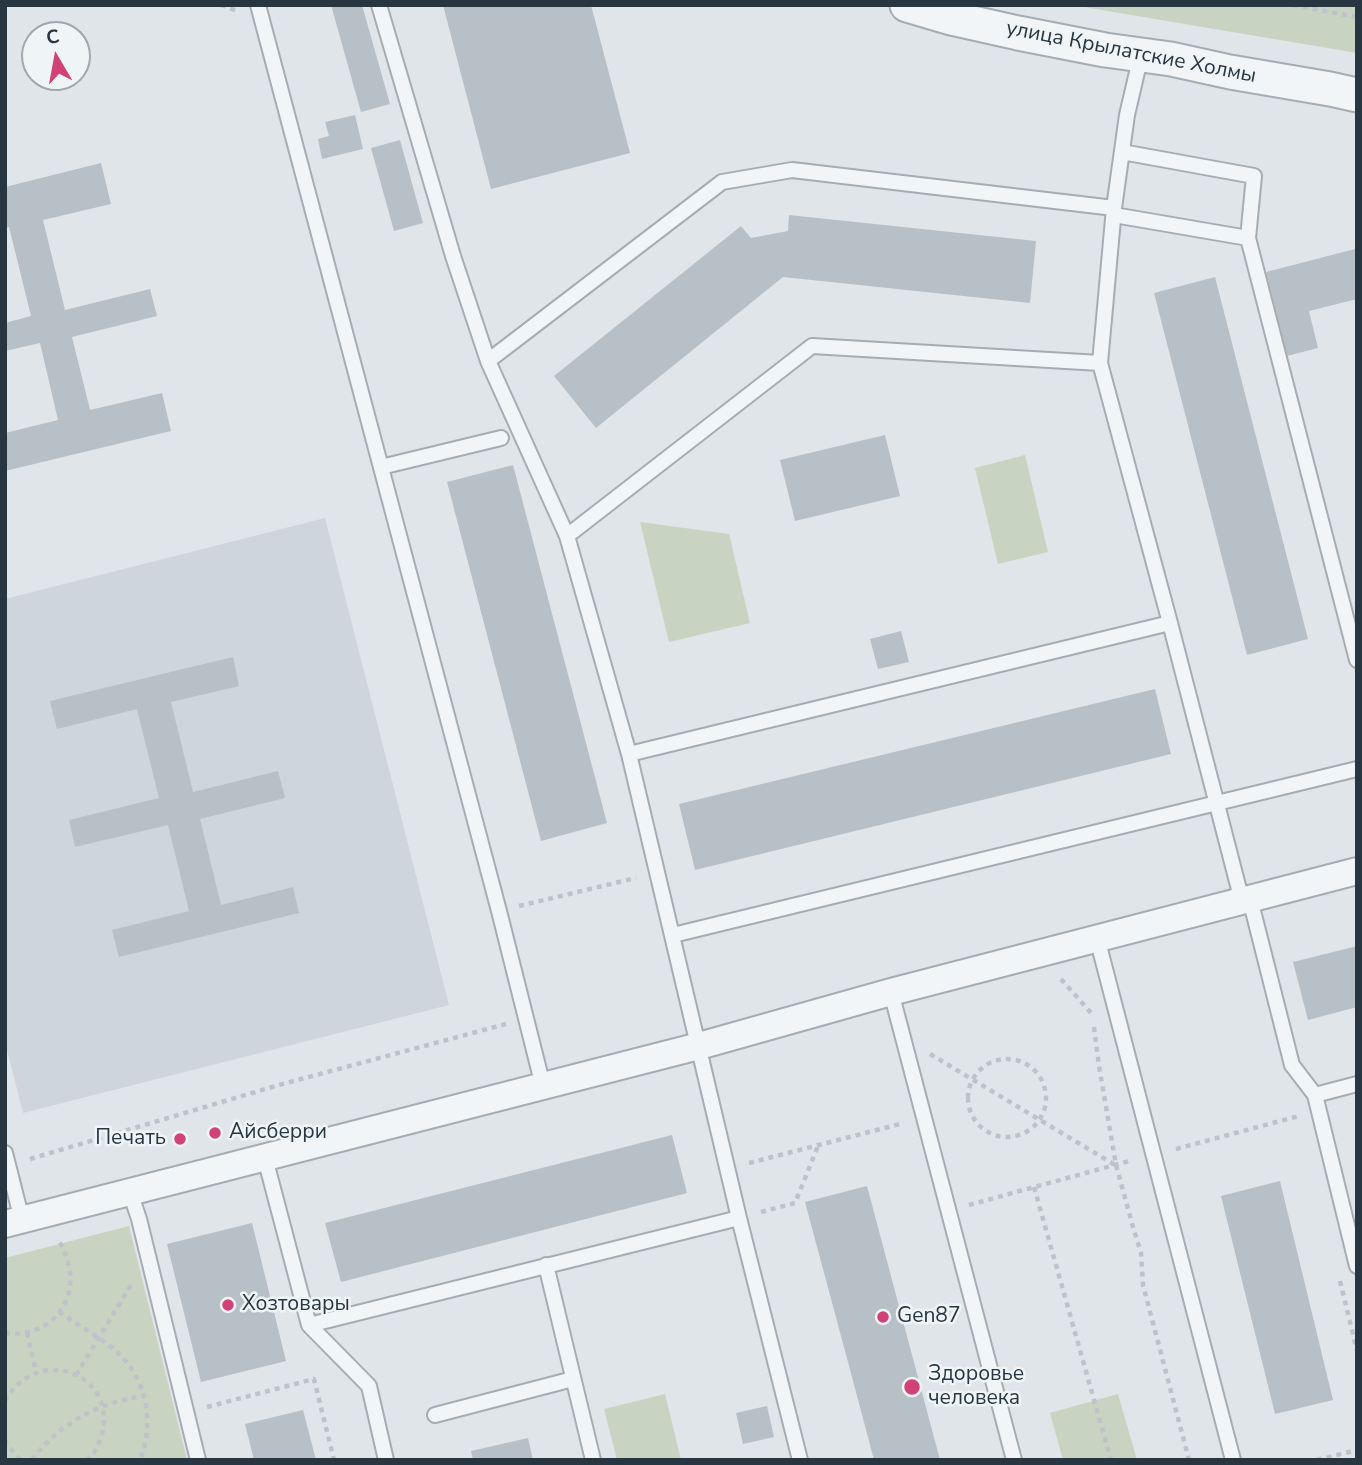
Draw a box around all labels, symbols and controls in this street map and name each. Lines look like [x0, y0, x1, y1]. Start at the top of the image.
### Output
street label: улица Крылатские Холмы [1004, 16, 1258, 90]
north arrow [21, 21, 91, 91]
text: С [44, 23, 61, 51]
place label: Айсберри [229, 1120, 327, 1146]
marker: Айсберри [207, 1125, 223, 1141]
place label: Печать [95, 1126, 166, 1152]
marker: Печать [172, 1131, 188, 1147]
place label: Хозтовары [242, 1292, 350, 1318]
marker: Хозтовары [220, 1297, 236, 1313]
place label: Gen87 [897, 1304, 961, 1330]
marker: Gen87 [875, 1309, 891, 1325]
place label: Здоровье человека [928, 1362, 1024, 1412]
marker: Здоровье человека [902, 1377, 922, 1397]

